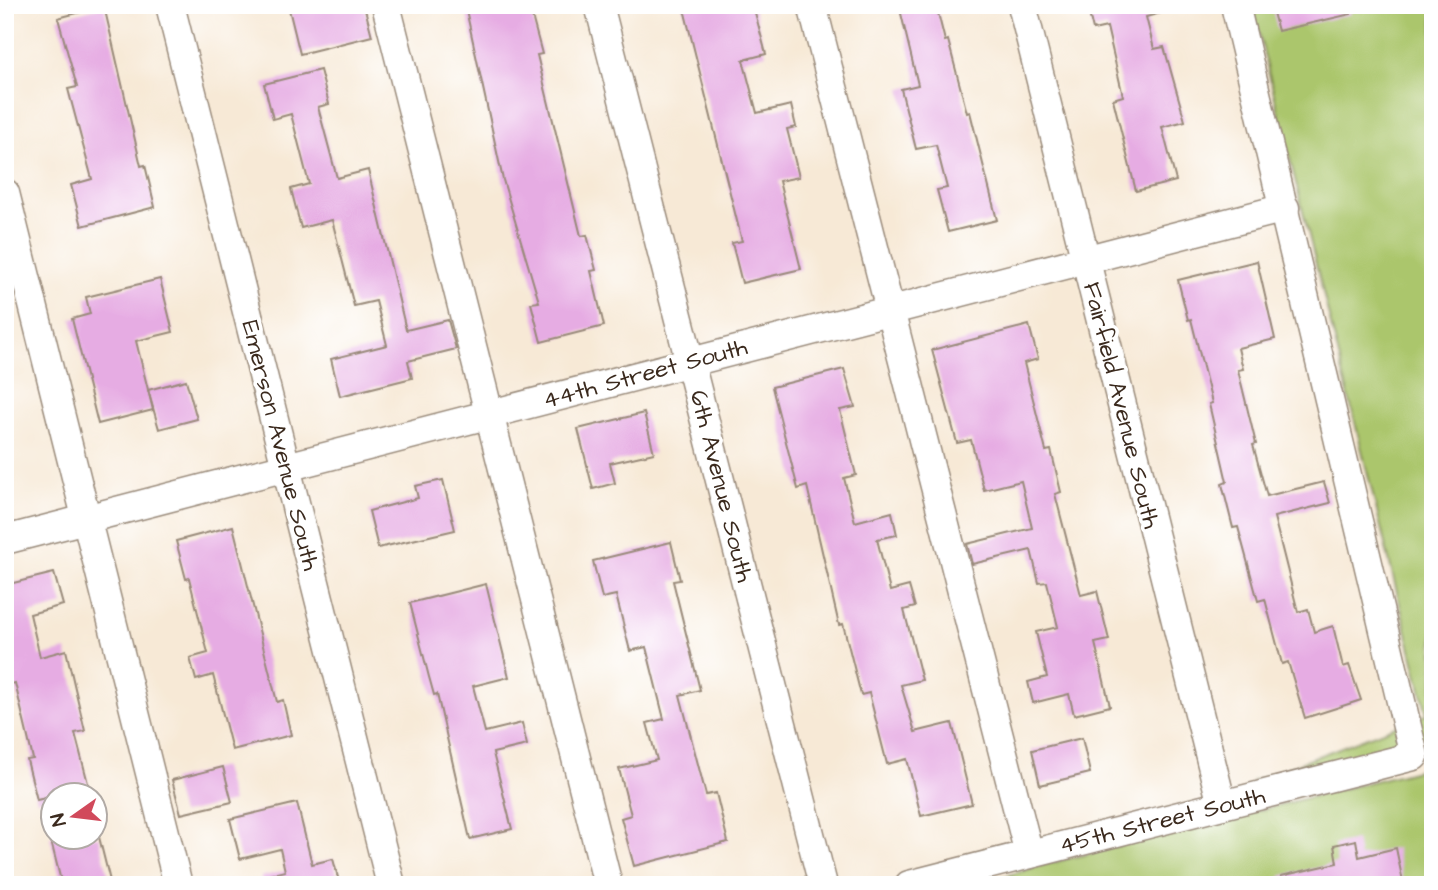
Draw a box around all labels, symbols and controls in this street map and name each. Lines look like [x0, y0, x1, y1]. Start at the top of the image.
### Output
street label: Fairfield Avenue South [1074, 279, 1168, 532]
street label: Emerson Avenue South [233, 317, 328, 574]
street label: 44th Street South [539, 330, 751, 418]
street label: 6th Avenue South [681, 387, 761, 586]
street label: 45th Street South [1056, 779, 1269, 863]
north arrow [38, 782, 108, 852]
text: N [44, 811, 74, 829]

